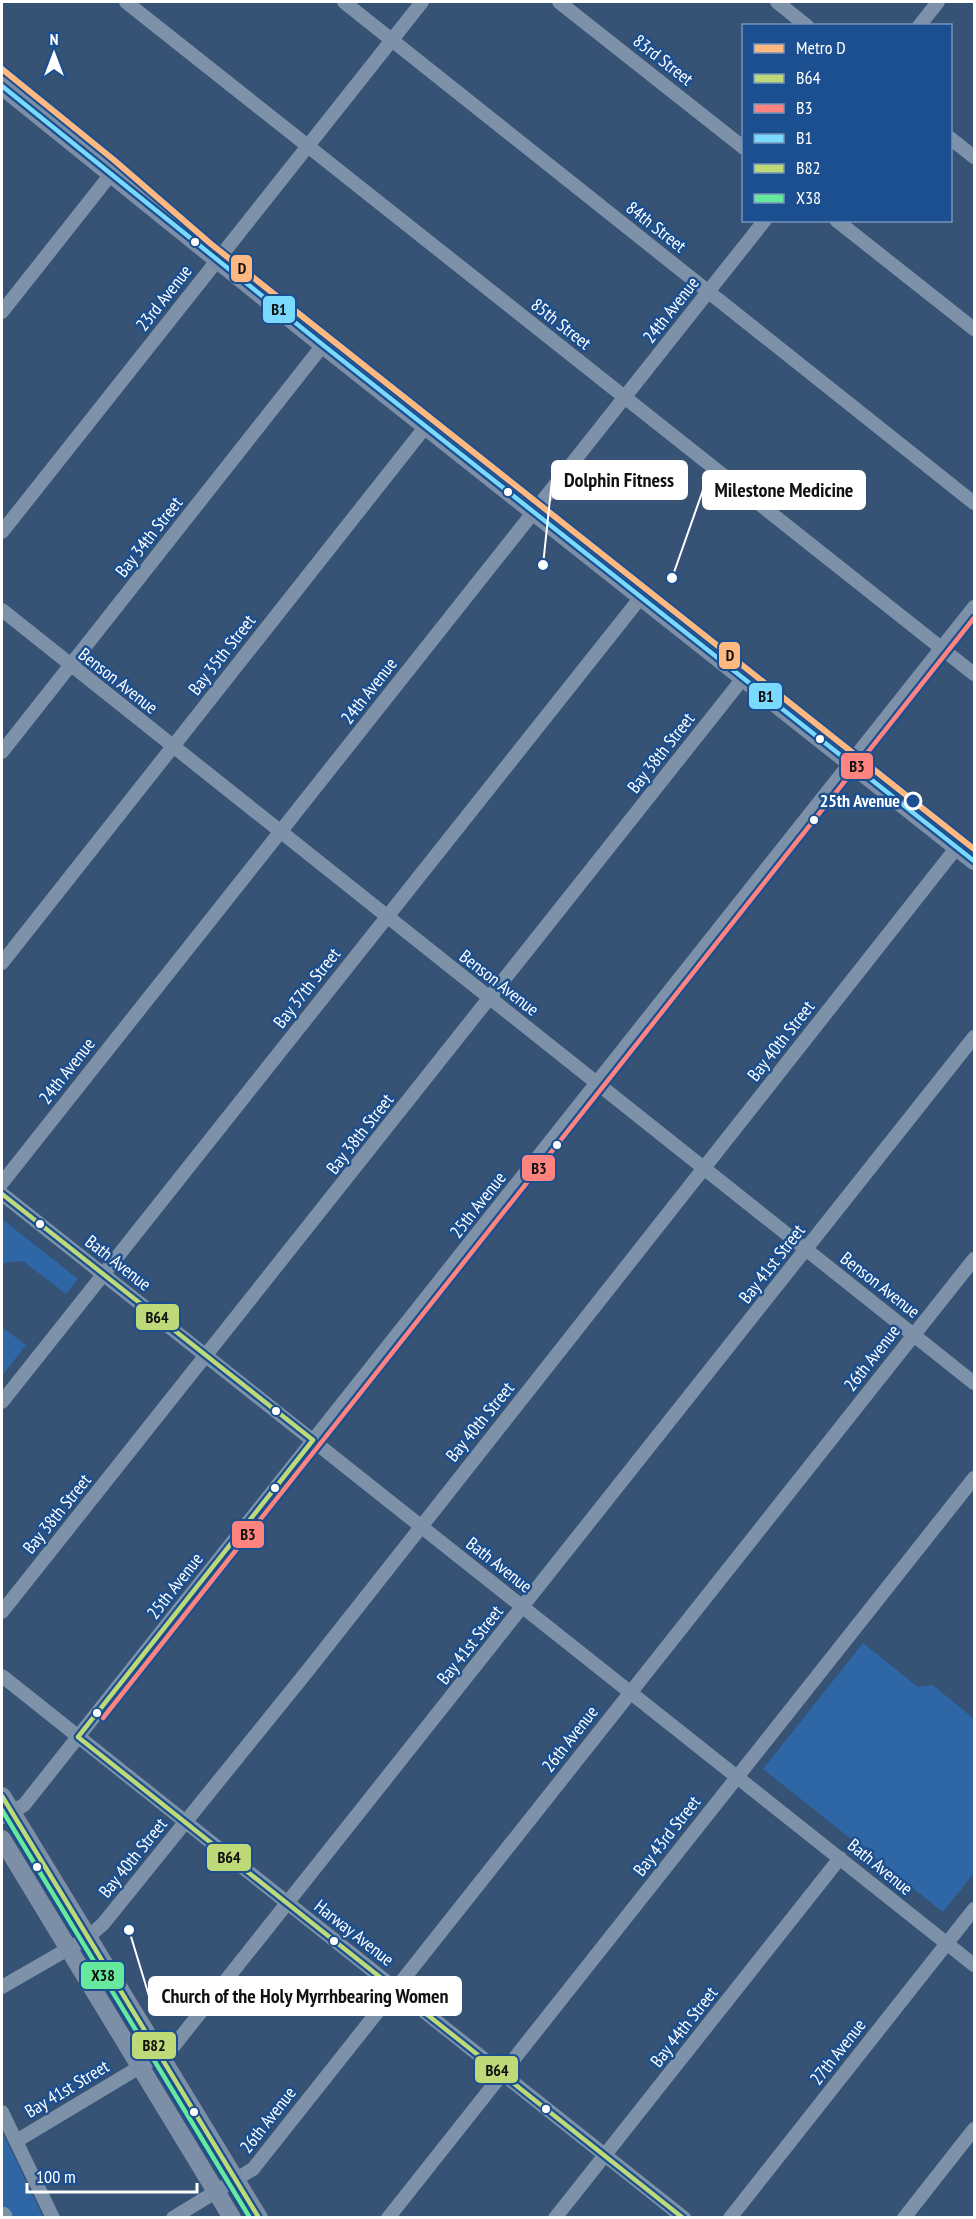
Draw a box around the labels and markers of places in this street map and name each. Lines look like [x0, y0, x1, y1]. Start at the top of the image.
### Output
unlabelled marker [189, 236, 201, 248]
callout: Dolphin Fitness [552, 461, 687, 499]
callout: Milestone Medicine [703, 471, 865, 509]
unlabelled marker [502, 486, 514, 498]
unlabelled marker [814, 733, 826, 745]
place label: 25th Avenue [820, 789, 900, 812]
marker: 25th Avenue [904, 792, 922, 810]
unlabelled marker [808, 814, 820, 826]
unlabelled marker [551, 1139, 563, 1151]
unlabelled marker [34, 1218, 46, 1230]
unlabelled marker [270, 1405, 282, 1417]
unlabelled marker [269, 1482, 281, 1494]
unlabelled marker [91, 1707, 103, 1719]
unlabelled marker [31, 1861, 43, 1873]
unlabelled marker [328, 1935, 340, 1947]
callout: Church of the Holy Myrrhbearing Women [149, 1977, 461, 2015]
unlabelled marker [540, 2103, 552, 2115]
unlabelled marker [188, 2106, 200, 2118]

